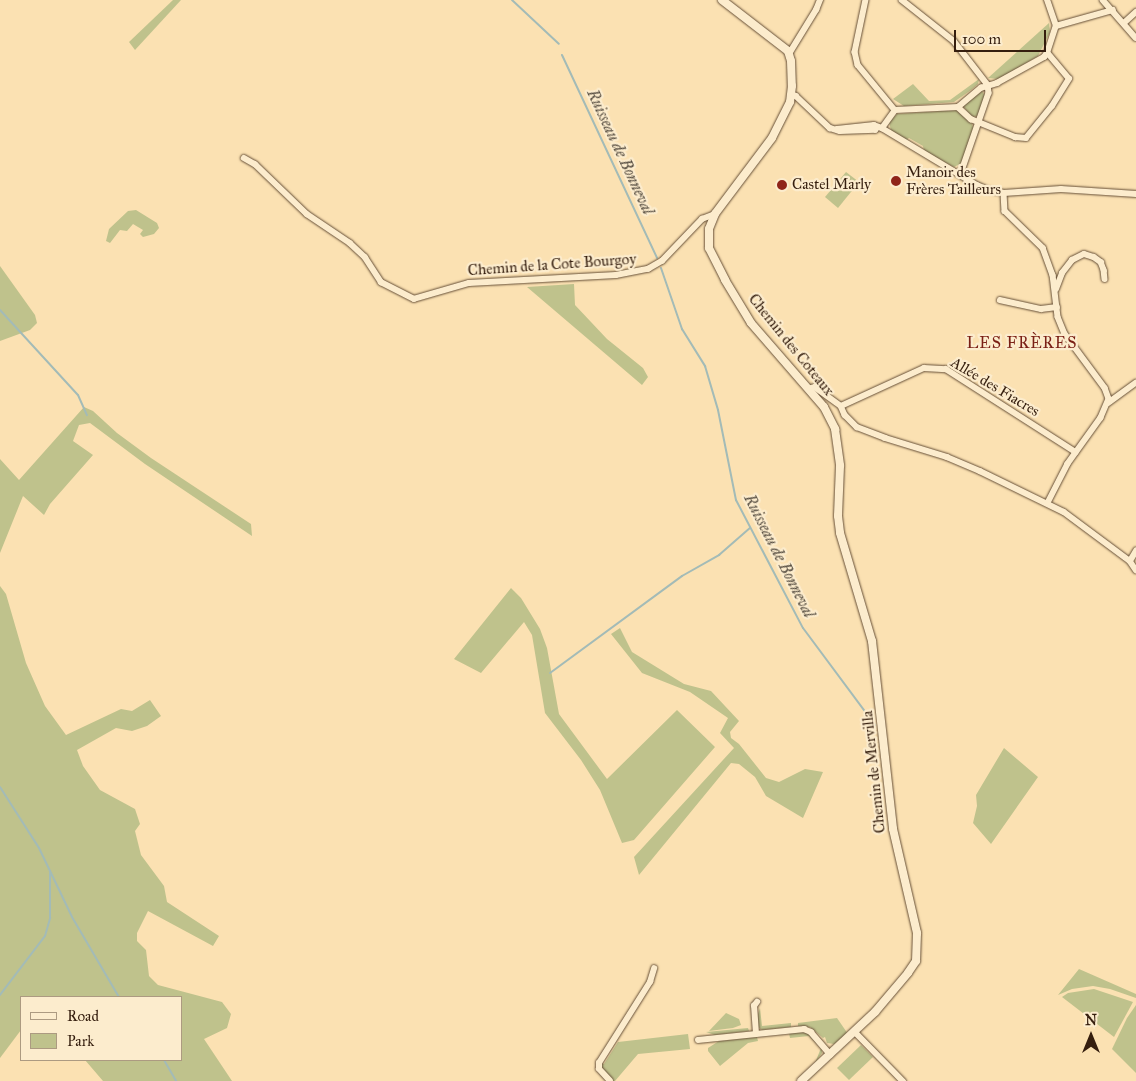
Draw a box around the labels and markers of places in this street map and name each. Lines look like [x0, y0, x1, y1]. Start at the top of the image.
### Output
place label: Manoir des Frères Tailleurs [906, 163, 1001, 198]
marker: Manoir des Frères Tailleurs [890, 175, 902, 187]
place label: Castel Marly [792, 176, 871, 194]
marker: Castel Marly [776, 179, 788, 191]

